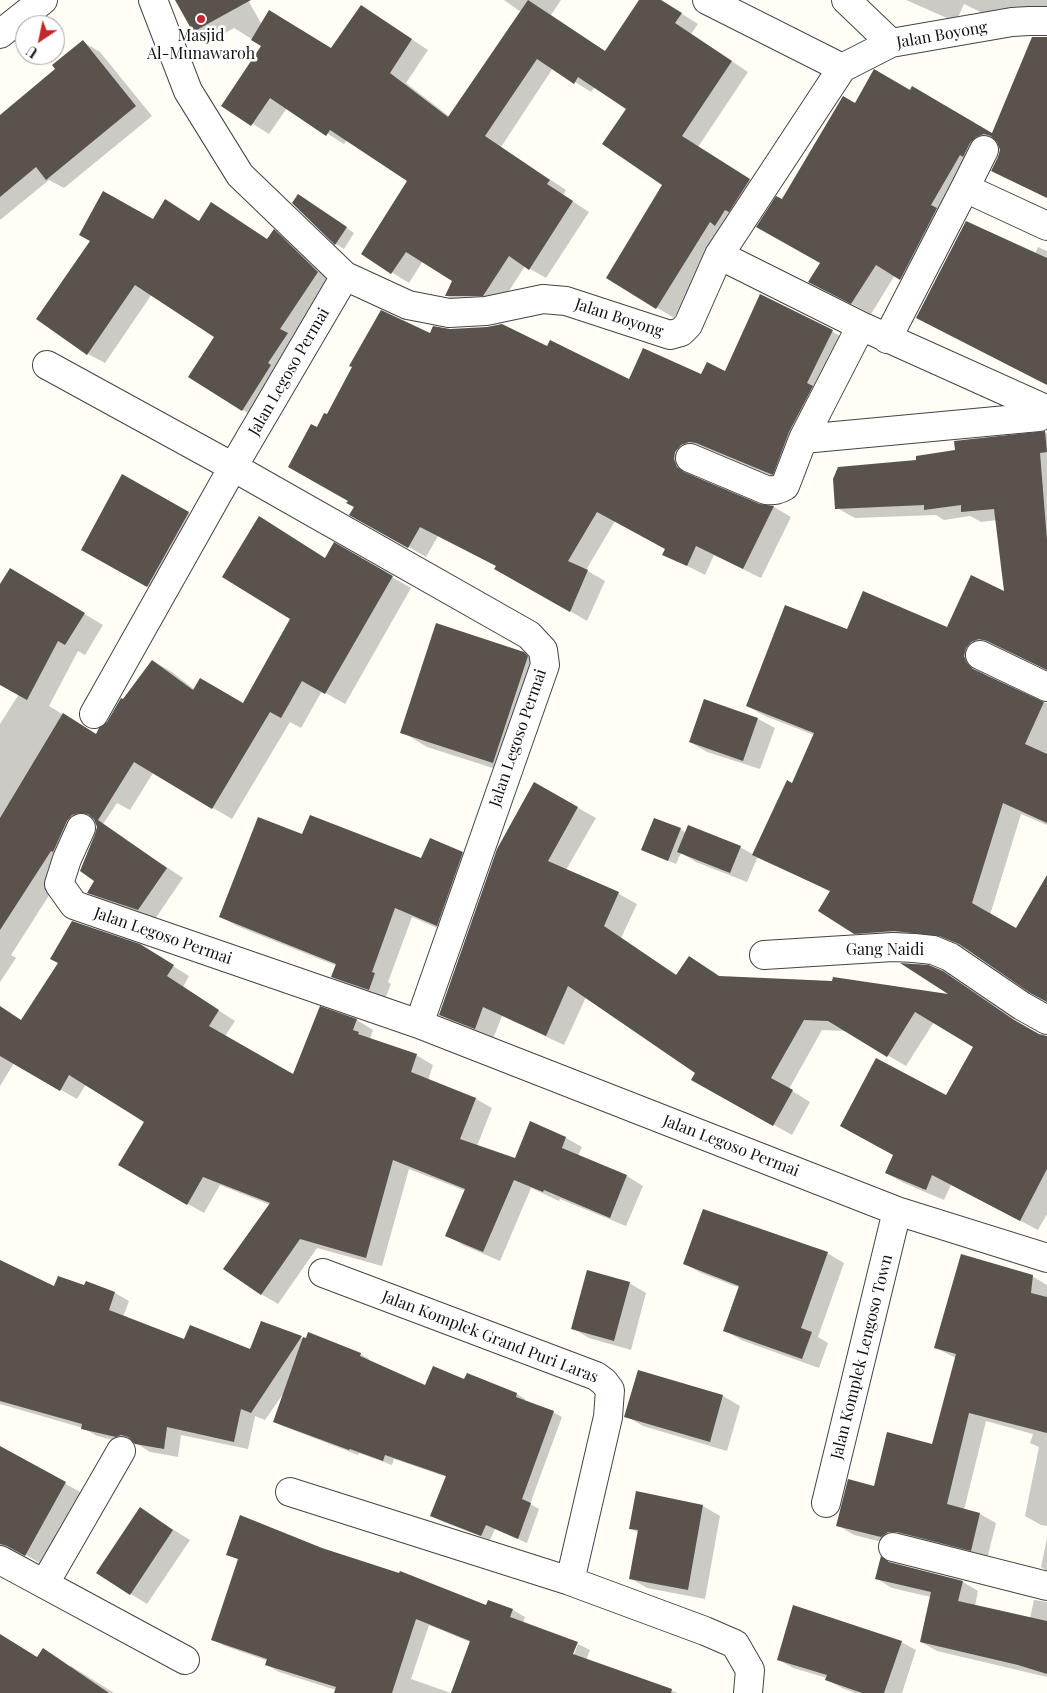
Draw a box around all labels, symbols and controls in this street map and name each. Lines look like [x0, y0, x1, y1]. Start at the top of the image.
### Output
marker: Masjid Al-Munawaroh [195, 13, 207, 25]
north arrow [15, 15, 65, 65]
street label: Jalan Boyong [895, 18, 989, 52]
place label: Masjid Al-Munawaroh [147, 26, 255, 64]
text: U [23, 41, 41, 63]
street label: Jalan Boyong [572, 295, 666, 341]
street label: Jalan Legoso Permai [245, 305, 333, 439]
street label: Jalan Legoso Permai [485, 666, 551, 810]
street label: Jalan Legoso Permai [91, 903, 235, 969]
street label: Gang Naidi [846, 940, 924, 960]
street label: Jalan Legoso Permai [660, 1111, 802, 1181]
street label: Jalan Komplek Lengoso Town [827, 1253, 897, 1461]
street label: Jalan Komplek Grand Puri Laras [379, 1287, 601, 1387]

